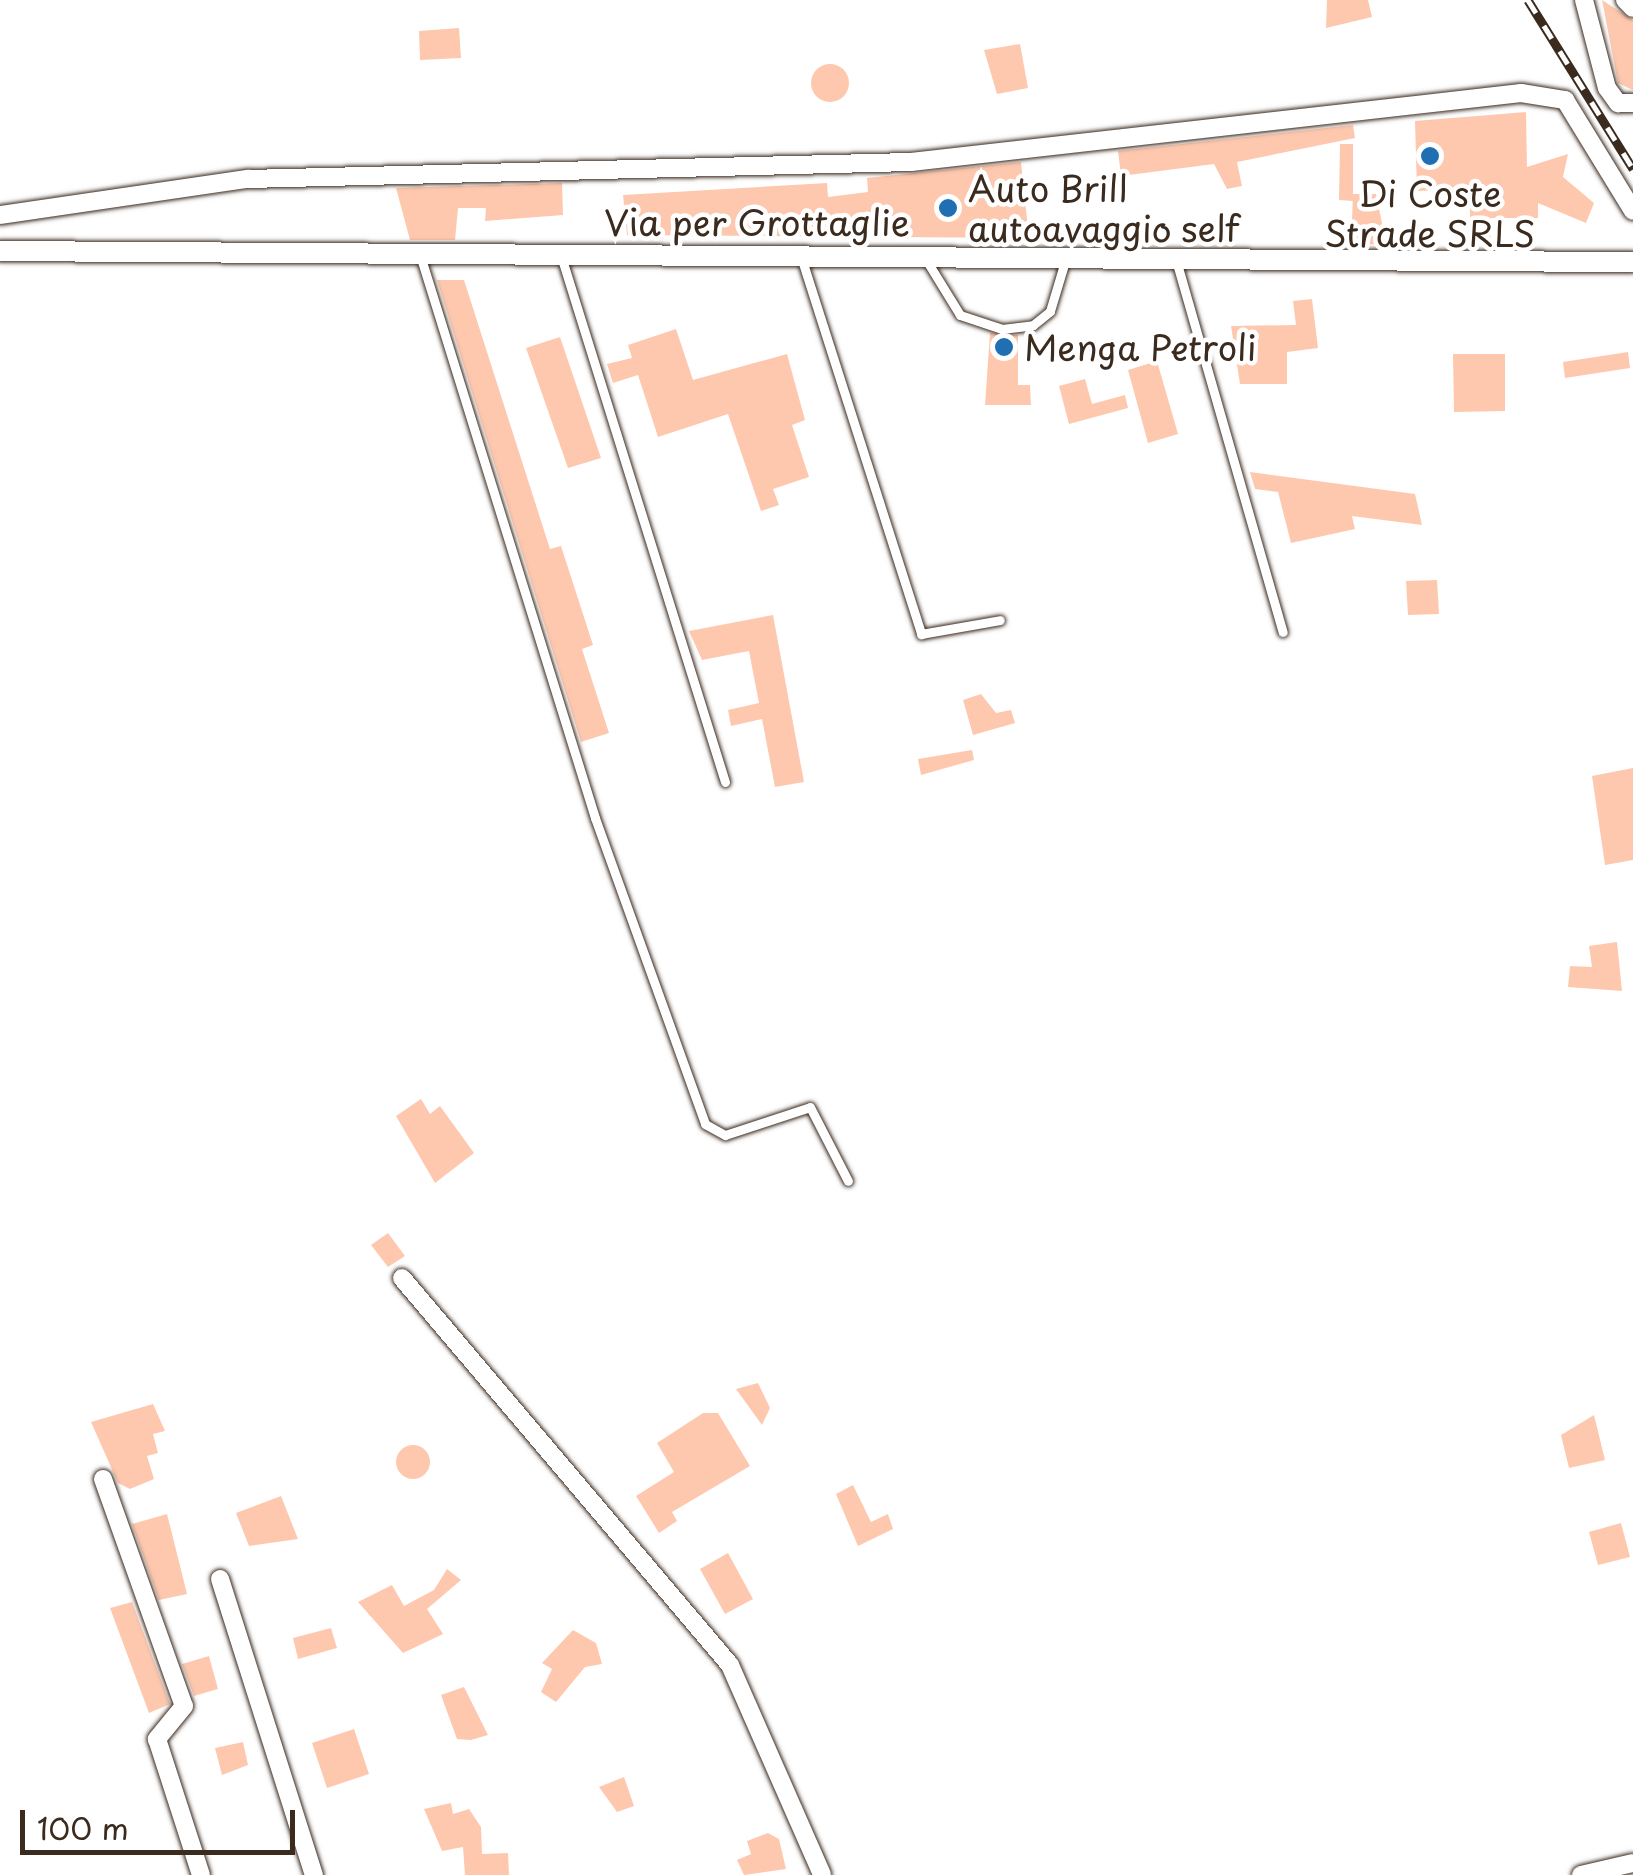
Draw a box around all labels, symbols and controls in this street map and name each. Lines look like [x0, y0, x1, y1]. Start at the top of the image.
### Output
marker: Di Coste Strade SRLS [1419, 145, 1441, 167]
place label: Auto Brill autoavaggio self [968, 167, 1241, 249]
place label: Di Coste Strade SRLS [1324, 172, 1536, 254]
marker: Auto Brill autoavaggio self [937, 197, 959, 219]
street label: Via per Grottaglie [604, 201, 910, 243]
place label: Menga Petroli [1024, 326, 1257, 368]
marker: Menga Petroli [993, 336, 1015, 358]
scale bar [25, 1790, 300, 1852]
text: 100 m [37, 1805, 129, 1850]

